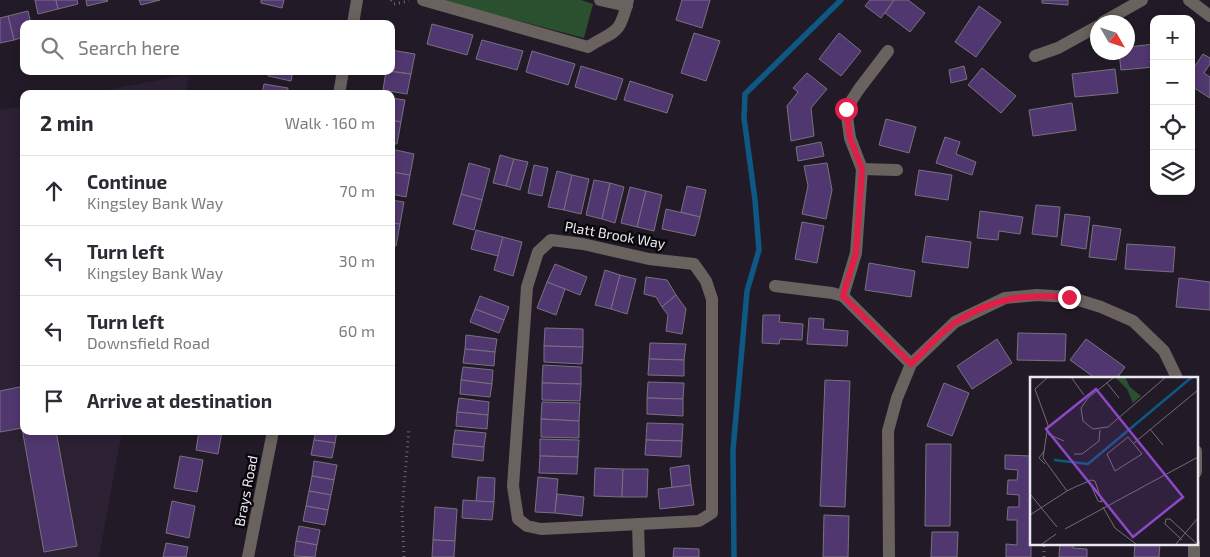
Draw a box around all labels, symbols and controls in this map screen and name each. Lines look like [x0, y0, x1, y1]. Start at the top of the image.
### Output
north arrow [1090, 15, 1135, 60]
map controls [1150, 15, 1195, 195]
button: + [1150, 15, 1195, 60]
search box [20, 20, 395, 75]
icon: search [38, 34, 66, 62]
text: Search here [78, 36, 180, 59]
button: − [1150, 60, 1195, 105]
route start [835, 98, 858, 121]
button: locate [1150, 105, 1195, 150]
text: 2 min [40, 110, 94, 135]
text: Walk · 160 m [285, 113, 375, 132]
button: layers [1150, 150, 1195, 195]
text: Continue [87, 170, 167, 193]
icon: ahead [40, 177, 68, 205]
text: 70 m [340, 181, 375, 200]
text: Kingsley Bank Way [87, 193, 223, 212]
street label: Platt Brook Way [563, 217, 667, 252]
text: Turn left [87, 240, 164, 263]
icon: left [40, 247, 68, 275]
text: 30 m [339, 251, 375, 270]
text: Kingsley Bank Way [87, 263, 223, 282]
route end [1058, 286, 1081, 309]
text: Turn left [87, 310, 164, 333]
icon: left [40, 317, 68, 345]
text: 60 m [339, 321, 375, 340]
text: Downsfield Road [87, 333, 210, 352]
inset map [1030, 377, 1198, 544]
icon: arrive [40, 387, 68, 415]
text: Arrive at destination [87, 389, 272, 412]
street label: Brays Road [230, 454, 261, 528]

